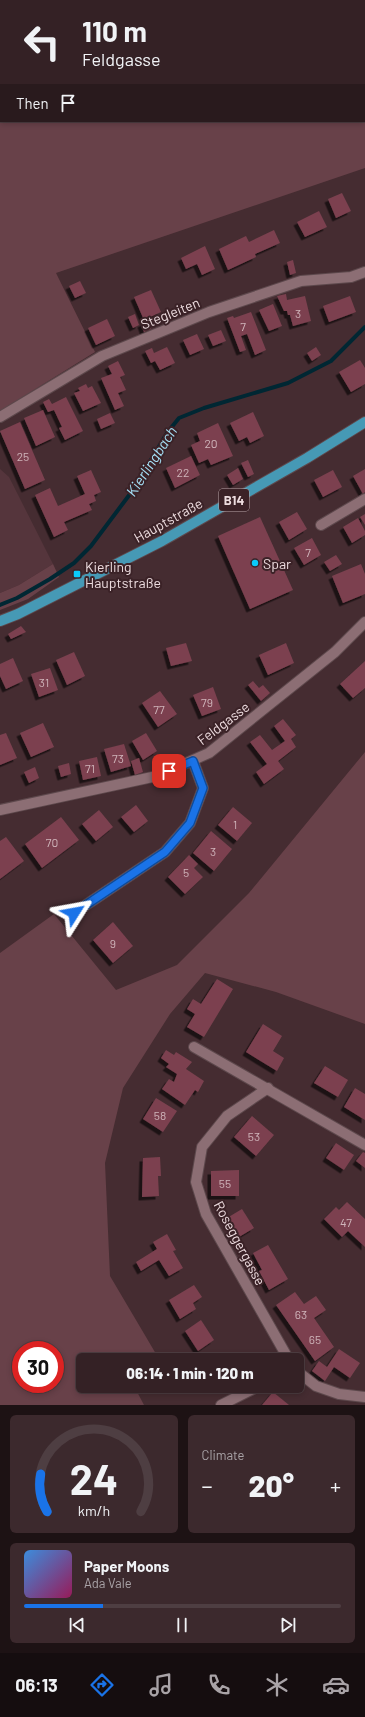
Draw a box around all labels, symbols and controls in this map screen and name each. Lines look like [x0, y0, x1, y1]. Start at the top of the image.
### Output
text: 110 m [82, 14, 147, 48]
icon: left [16, 16, 68, 68]
text: Feldgasse [82, 48, 161, 70]
icon: arrive [57, 92, 79, 114]
text: Then [16, 94, 49, 112]
street label: Stegleiten [138, 293, 202, 333]
house number: 3 [295, 306, 301, 320]
house number: 7 [240, 319, 246, 333]
water label: Kierlingbach [122, 423, 180, 499]
house number: 20 [204, 436, 218, 450]
house number: 25 [17, 449, 29, 463]
house number: 22 [177, 465, 189, 479]
road number: B14 [219, 489, 249, 511]
street label: Hauptstraße [131, 494, 205, 546]
house number: 7 [305, 545, 311, 559]
place label: Spar [263, 555, 291, 572]
place label: Kierling Hauptstraße [85, 558, 161, 591]
marker: Spar [250, 558, 260, 568]
marker: Kierling Hauptstraße [72, 569, 82, 579]
house number: 31 [39, 675, 49, 689]
house number: 79 [201, 695, 213, 709]
street label: Feldgasse [193, 698, 253, 748]
house number: 77 [153, 702, 165, 716]
house number: 73 [112, 751, 124, 765]
pin [152, 754, 186, 788]
icon: arrive [158, 760, 180, 782]
house number: 71 [85, 761, 95, 775]
house number: 1 [233, 817, 237, 831]
house number: 70 [46, 835, 58, 849]
house number: 3 [210, 844, 216, 858]
house number: 5 [183, 865, 189, 879]
position arrow [53, 892, 95, 934]
house number: 9 [110, 936, 116, 950]
house number: 58 [154, 1108, 166, 1122]
house number: 53 [248, 1129, 260, 1143]
house number: 55 [219, 1176, 231, 1190]
street label: Roseggergasse [211, 1198, 269, 1288]
house number: 47 [340, 1215, 352, 1229]
house number: 63 [295, 1307, 307, 1321]
house number: 65 [309, 1332, 321, 1346]
speed limit sign: 30 [12, 1341, 64, 1393]
text: 06:14 · 1 min · 120 m [126, 1364, 254, 1382]
text: Climate [202, 1447, 245, 1463]
text: 24 [70, 1453, 118, 1503]
text: 20° [249, 1467, 294, 1503]
text: − [202, 1472, 213, 1498]
text: + [330, 1472, 341, 1498]
text: km/h [78, 1502, 110, 1519]
text: Paper Moons [84, 1557, 169, 1575]
text: Ada Vale [84, 1575, 132, 1591]
icon: previous [66, 1614, 88, 1636]
icon: pause [171, 1614, 193, 1636]
icon: next [277, 1614, 299, 1636]
icon: directions [88, 1671, 116, 1699]
icon: music [147, 1671, 175, 1699]
icon: phone [205, 1671, 233, 1699]
icon: climate [263, 1671, 291, 1699]
icon: car [322, 1671, 350, 1699]
text: 06:13 [15, 1674, 58, 1696]

